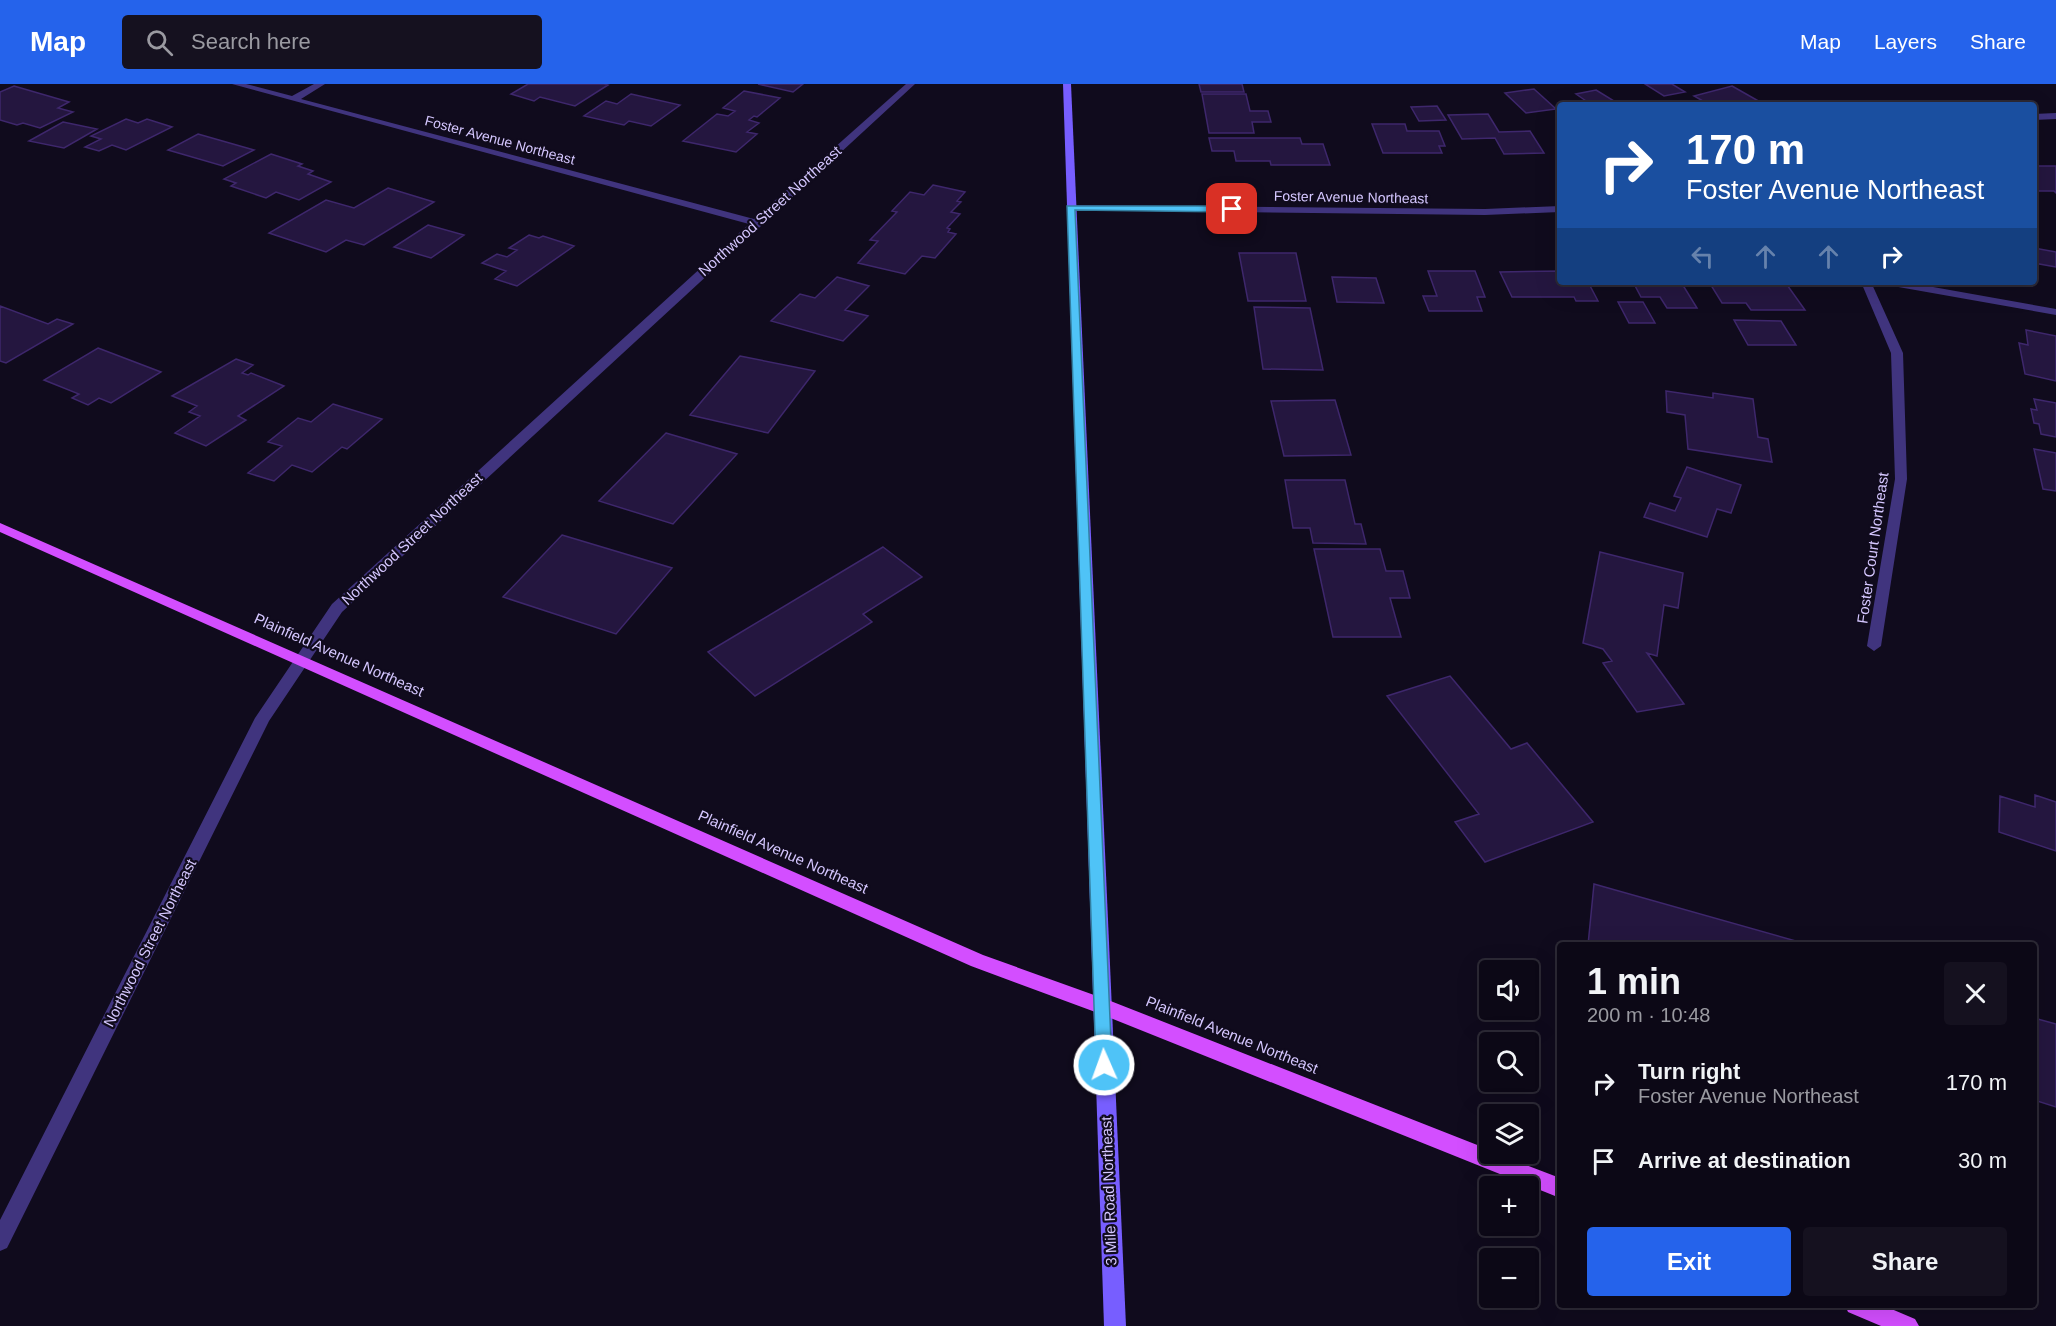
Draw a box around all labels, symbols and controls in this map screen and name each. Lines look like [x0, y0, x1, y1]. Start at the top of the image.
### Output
search box [122, 15, 542, 69]
text: Map [30, 26, 86, 57]
icon: search [143, 26, 176, 59]
text: Search here [191, 29, 311, 54]
text: Map [1800, 30, 1841, 53]
text: Layers [1874, 30, 1937, 53]
text: Share [1970, 30, 2026, 53]
street label: Foster Avenue Northeast [423, 112, 577, 168]
icon: right [1587, 126, 1665, 204]
text: 170 m [1686, 126, 1805, 173]
street label: Northwood Street Northeast [695, 142, 845, 279]
text: Foster Avenue Northeast [1686, 175, 1984, 205]
pin [1206, 183, 1257, 234]
street label: Foster Avenue Northeast [1274, 188, 1429, 206]
icon: arrive [1215, 192, 1248, 225]
icon: left [1686, 240, 1719, 273]
icon: ahead [1749, 240, 1782, 273]
icon: ahead [1812, 240, 1845, 273]
icon: right [1875, 240, 1908, 273]
street label: Northwood Street Northeast [338, 468, 486, 608]
street label: Foster Court Northeast [1853, 470, 1892, 625]
street label: Plainfield Avenue Northeast [252, 609, 427, 700]
street label: Plainfield Avenue Northeast [696, 806, 871, 897]
street label: Northwood Street Northeast [100, 855, 200, 1029]
map controls [1479, 960, 1539, 1308]
button: sound [1479, 960, 1539, 1020]
text: 1 min [1587, 961, 1681, 1002]
button: close [1944, 962, 2007, 1025]
street label: Plainfield Avenue Northeast [1144, 992, 1321, 1077]
text: 200 m · 10:48 [1587, 1004, 1710, 1026]
button: search [1479, 1032, 1539, 1092]
position arrow [1072, 1033, 1136, 1097]
text: Turn right [1638, 1059, 1740, 1084]
icon: right [1587, 1067, 1620, 1100]
text: 170 m [1946, 1070, 2007, 1095]
text: Foster Avenue Northeast [1638, 1085, 1859, 1107]
button: layers [1479, 1104, 1539, 1164]
street label: 3 Mile Road Northeast [1097, 1115, 1120, 1266]
icon: arrive [1587, 1145, 1620, 1178]
text: Arrive at destination [1638, 1148, 1851, 1173]
text: 30 m [1958, 1148, 2007, 1173]
button: + [1479, 1176, 1539, 1236]
button: Exit [1587, 1227, 1791, 1296]
button: Share [1803, 1227, 2007, 1296]
button: − [1479, 1248, 1539, 1308]

